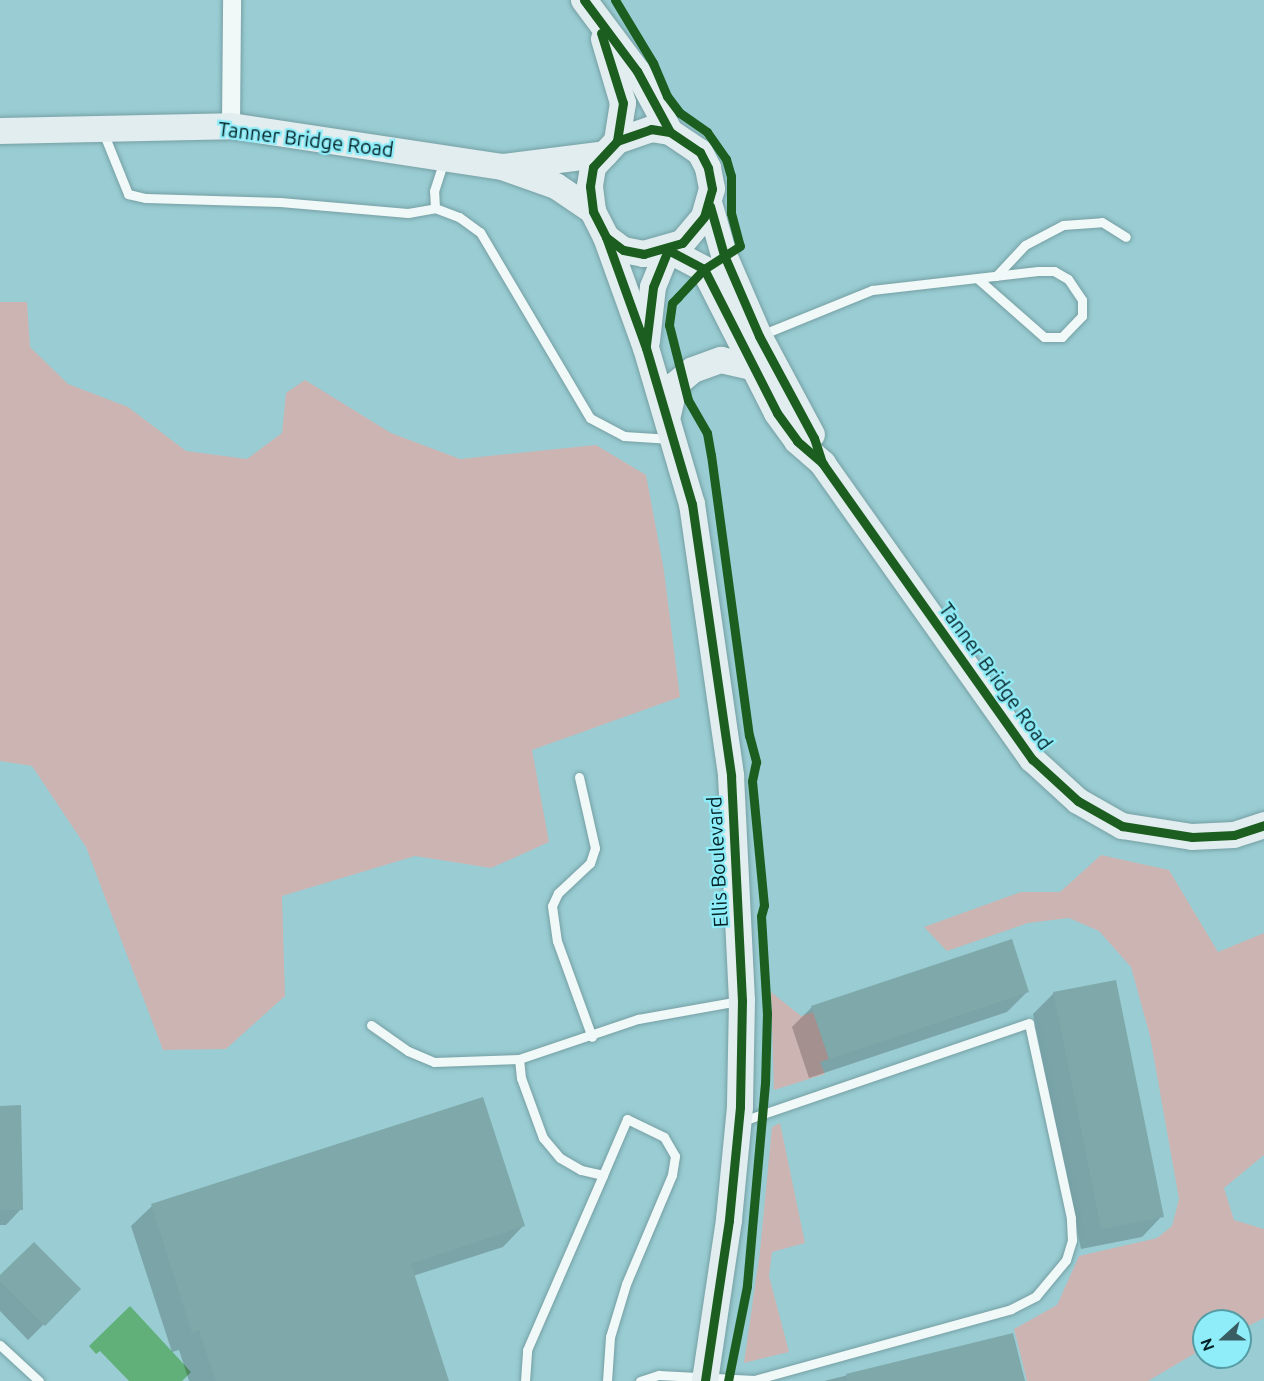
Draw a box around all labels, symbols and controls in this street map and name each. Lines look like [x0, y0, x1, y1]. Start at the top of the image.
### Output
street label: Tanner Bridge Road [217, 116, 395, 162]
street label: Tanner Bridge Road [934, 597, 1058, 755]
street label: Ellis Boulevard [702, 796, 732, 928]
north arrow [1192, 1309, 1252, 1369]
text: N [1197, 1336, 1218, 1354]

